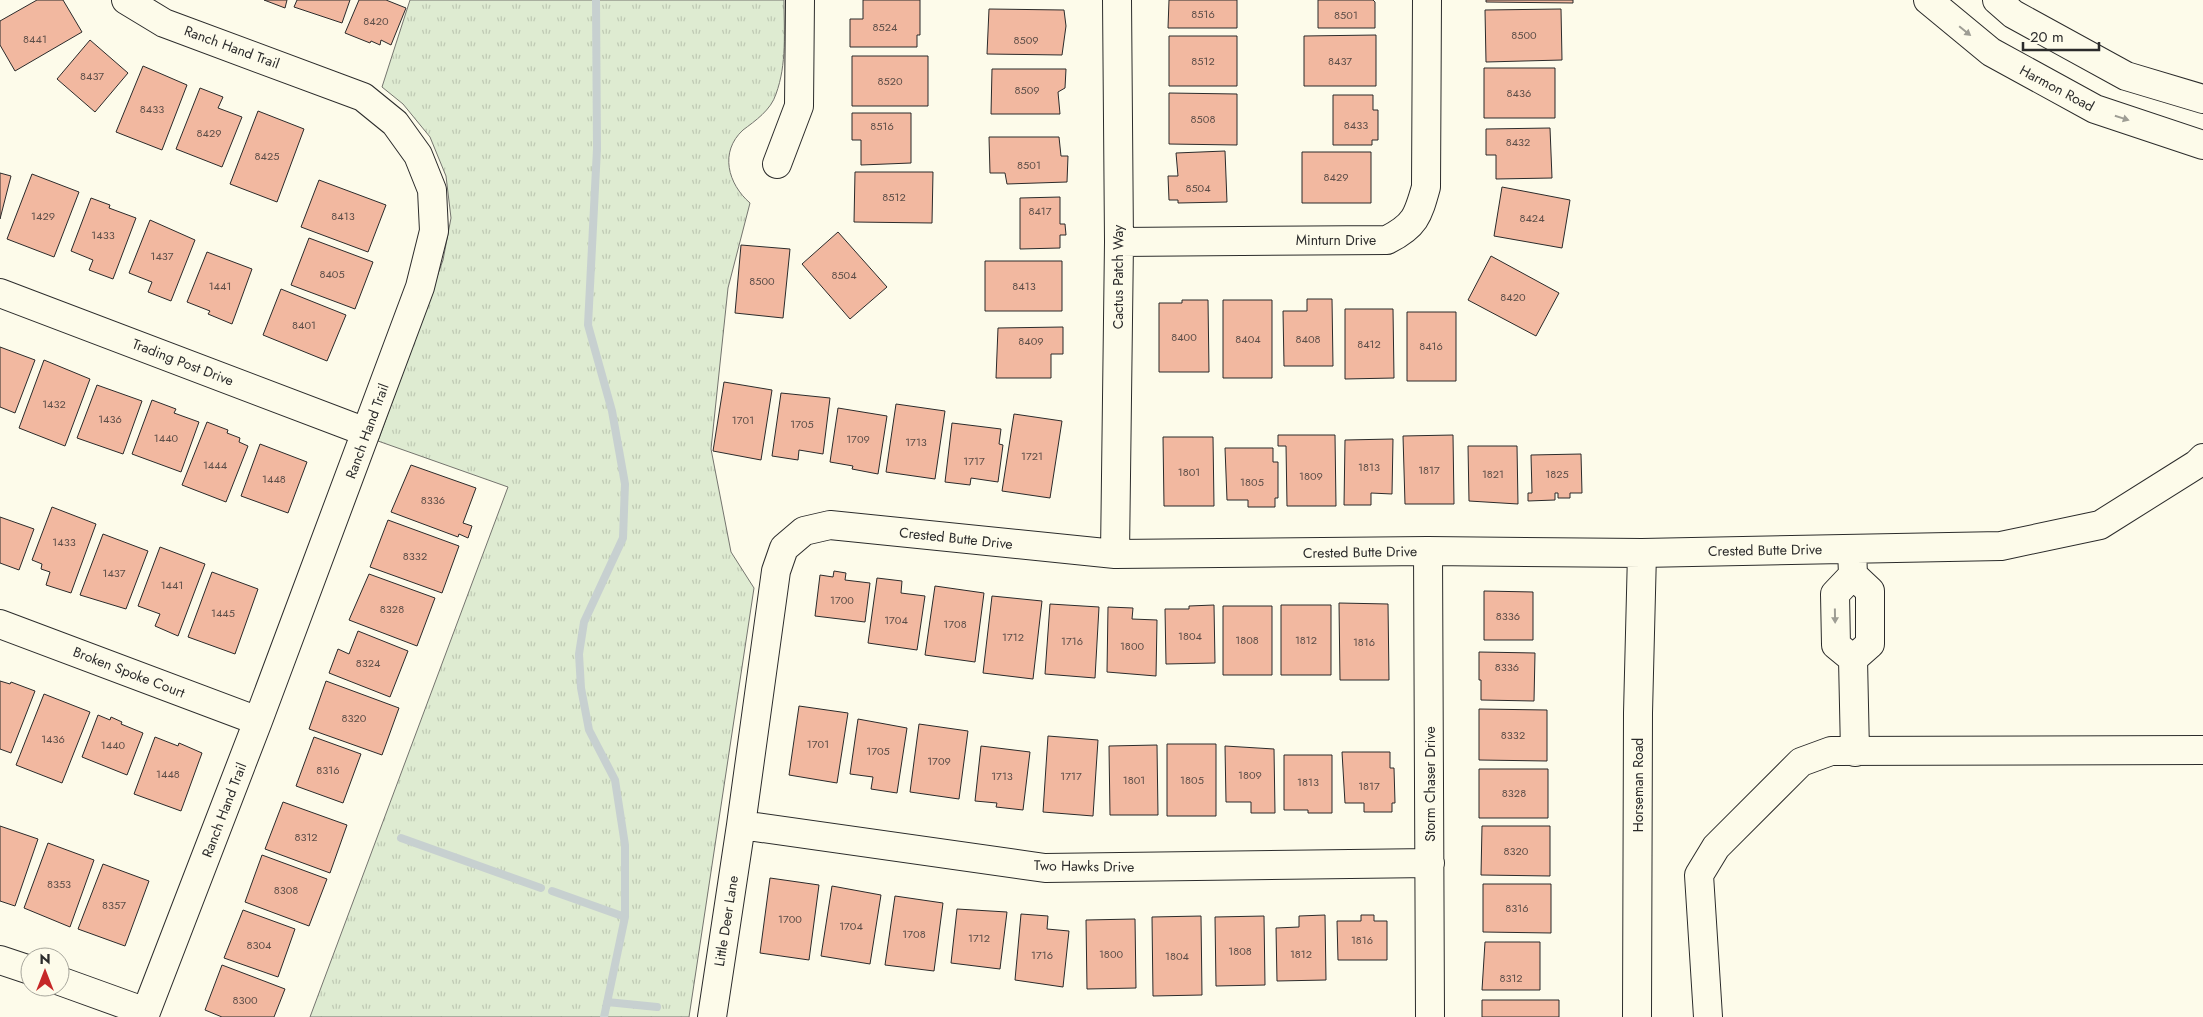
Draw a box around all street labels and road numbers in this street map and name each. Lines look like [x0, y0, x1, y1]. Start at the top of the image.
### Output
street label: Ranch Hand Trail [181, 20, 283, 74]
street label: Harmon Road [2016, 60, 2098, 116]
street label: Cactus Patch Way [1108, 224, 1128, 329]
street label: Minturn Drive [1296, 230, 1376, 250]
street label: Trading Post Drive [129, 333, 237, 391]
street label: Ranch Hand Trail [340, 380, 394, 482]
street label: Crested Butte Drive [898, 522, 1014, 554]
street label: Crested Butte Drive [1708, 539, 1822, 561]
street label: Crested Butte Drive [1303, 541, 1417, 563]
street label: Broken Spoke Court [70, 641, 188, 703]
street label: Storm Chaser Drive [1420, 726, 1440, 842]
street label: Horseman Road [1628, 738, 1648, 832]
street label: Ranch Hand Trail [197, 760, 251, 860]
street label: Two Hawks Drive [1034, 855, 1134, 877]
street label: Little Deer Lane [709, 874, 743, 968]

